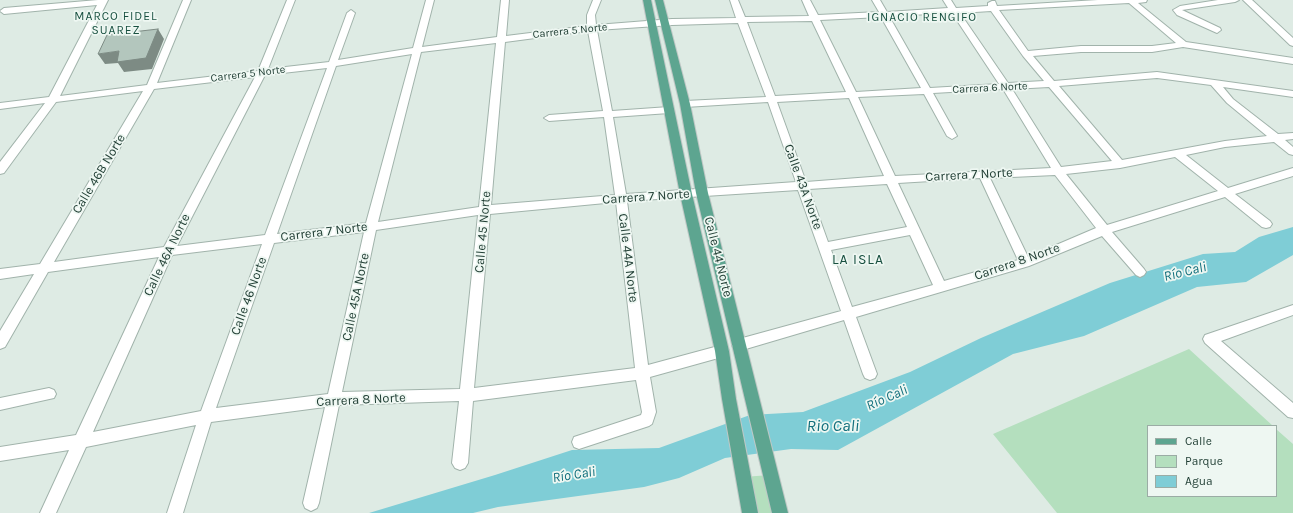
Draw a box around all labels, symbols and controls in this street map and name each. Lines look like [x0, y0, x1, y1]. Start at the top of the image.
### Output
district label: MARCO FIDEL SUAREZ [74, 10, 158, 38]
district label: IGNACIO RENGIFO [867, 11, 977, 25]
street label: Carrera 5 Norte [532, 21, 608, 41]
street label: Carrera 5 Norte [210, 63, 286, 85]
street label: Carrera 6 Norte [952, 79, 1028, 97]
street label: Calle 46B Norte [69, 131, 129, 217]
street label: Calle 43A Norte [780, 142, 826, 232]
street label: Carrera 7 Norte [925, 165, 1013, 185]
street label: Carrera 7 Norte [602, 186, 690, 208]
street label: Calle 45 Norte [472, 190, 494, 274]
street label: Calle 46A Norte [140, 211, 194, 299]
street label: Calle 44A Norte [615, 213, 641, 303]
street label: Calle 44 Norte [701, 215, 735, 299]
street label: Carrera 7 Norte [280, 219, 368, 245]
street label: Carrera 8 Norte [972, 240, 1062, 284]
street label: Calle 45A Norte [339, 252, 373, 342]
district label: LA ISLA [832, 252, 884, 268]
street label: Calle 46 Norte [228, 255, 270, 337]
water label: Río Cali [1162, 259, 1208, 285]
water label: Río Cali [864, 381, 910, 415]
street label: Carrera 8 Norte [316, 390, 406, 410]
water label: Rio Cali [807, 416, 859, 436]
legend [1147, 425, 1277, 497]
text: Calle [1185, 434, 1212, 448]
text: Parque [1185, 454, 1223, 468]
water label: Río Cali [551, 463, 597, 487]
text: Agua [1185, 474, 1213, 488]

